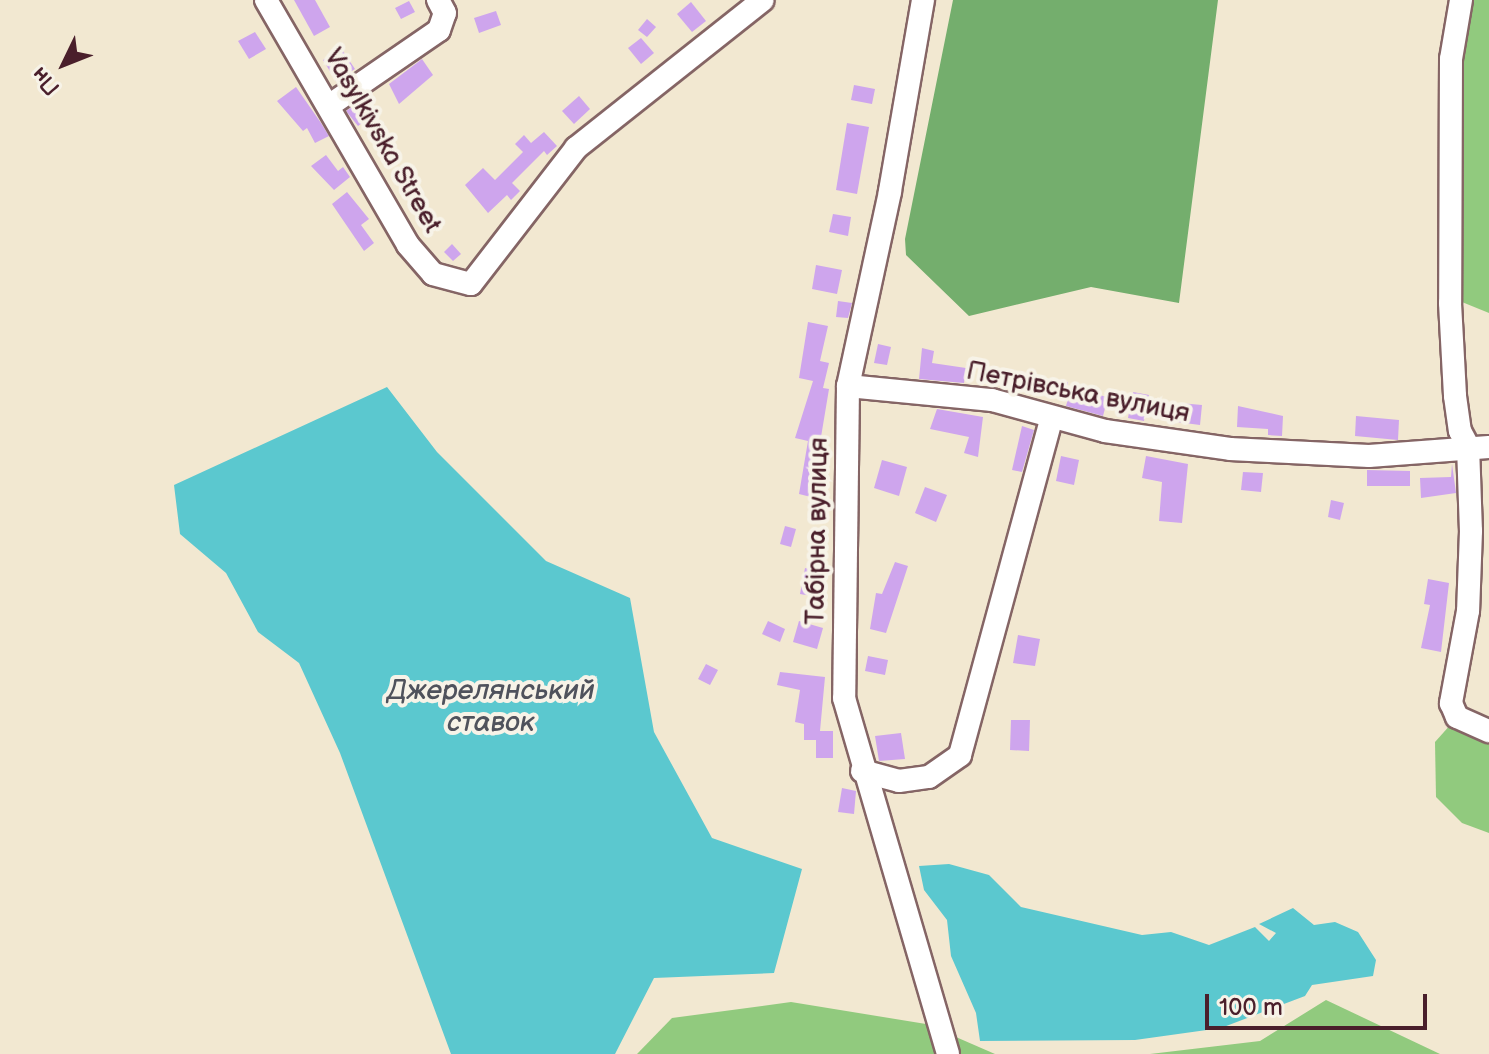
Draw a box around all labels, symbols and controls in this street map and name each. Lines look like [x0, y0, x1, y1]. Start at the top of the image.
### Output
north arrow [24, 24, 104, 104]
street label: Vasylkivska Street [316, 43, 448, 239]
text: Пн [26, 61, 66, 101]
street label: Петрівська вулиця [964, 356, 1192, 430]
street label: Табірна вулиця [801, 437, 835, 625]
water label: Джерелянський ставок [387, 674, 595, 740]
scale bar [1209, 978, 1431, 1028]
text: 100 m [1219, 993, 1283, 1022]

